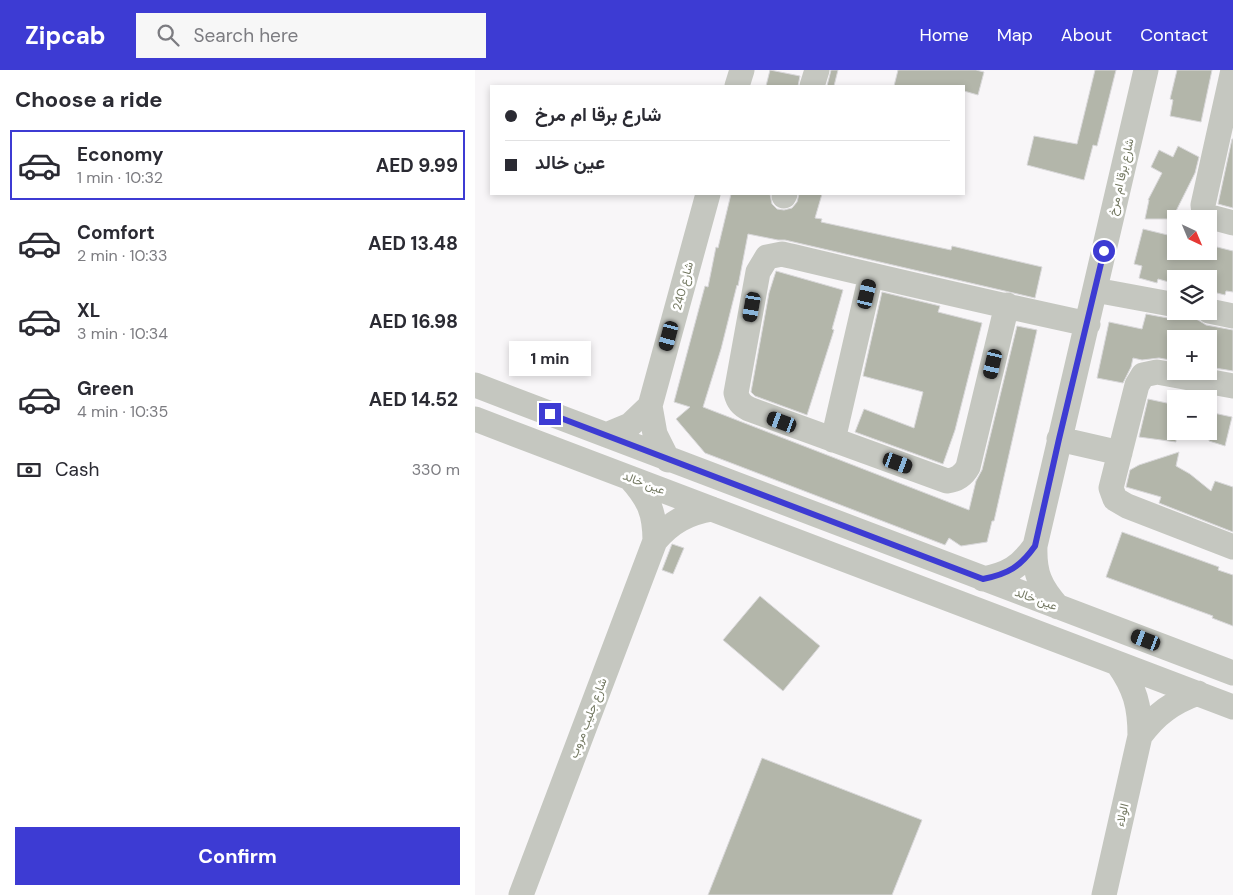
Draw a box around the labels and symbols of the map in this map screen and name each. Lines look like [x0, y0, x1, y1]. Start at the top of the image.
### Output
street label: شارع برقا ام مرخ [1104, 137, 1139, 217]
north arrow [1167, 210, 1217, 260]
route start [1093, 240, 1115, 262]
street label: شارع 240 [669, 260, 698, 312]
car [856, 278, 877, 310]
car [742, 291, 761, 323]
car [657, 320, 680, 352]
callout: 1 min [509, 342, 591, 376]
car [982, 348, 1003, 380]
route end [539, 403, 561, 425]
car [765, 410, 798, 434]
car [881, 451, 914, 475]
street label: عين خالد [621, 468, 667, 498]
street label: عين خالد [1013, 584, 1059, 614]
car [1129, 628, 1162, 652]
street label: شارع جليب مروب [565, 676, 612, 761]
street label: الولاء [1112, 802, 1132, 828]

